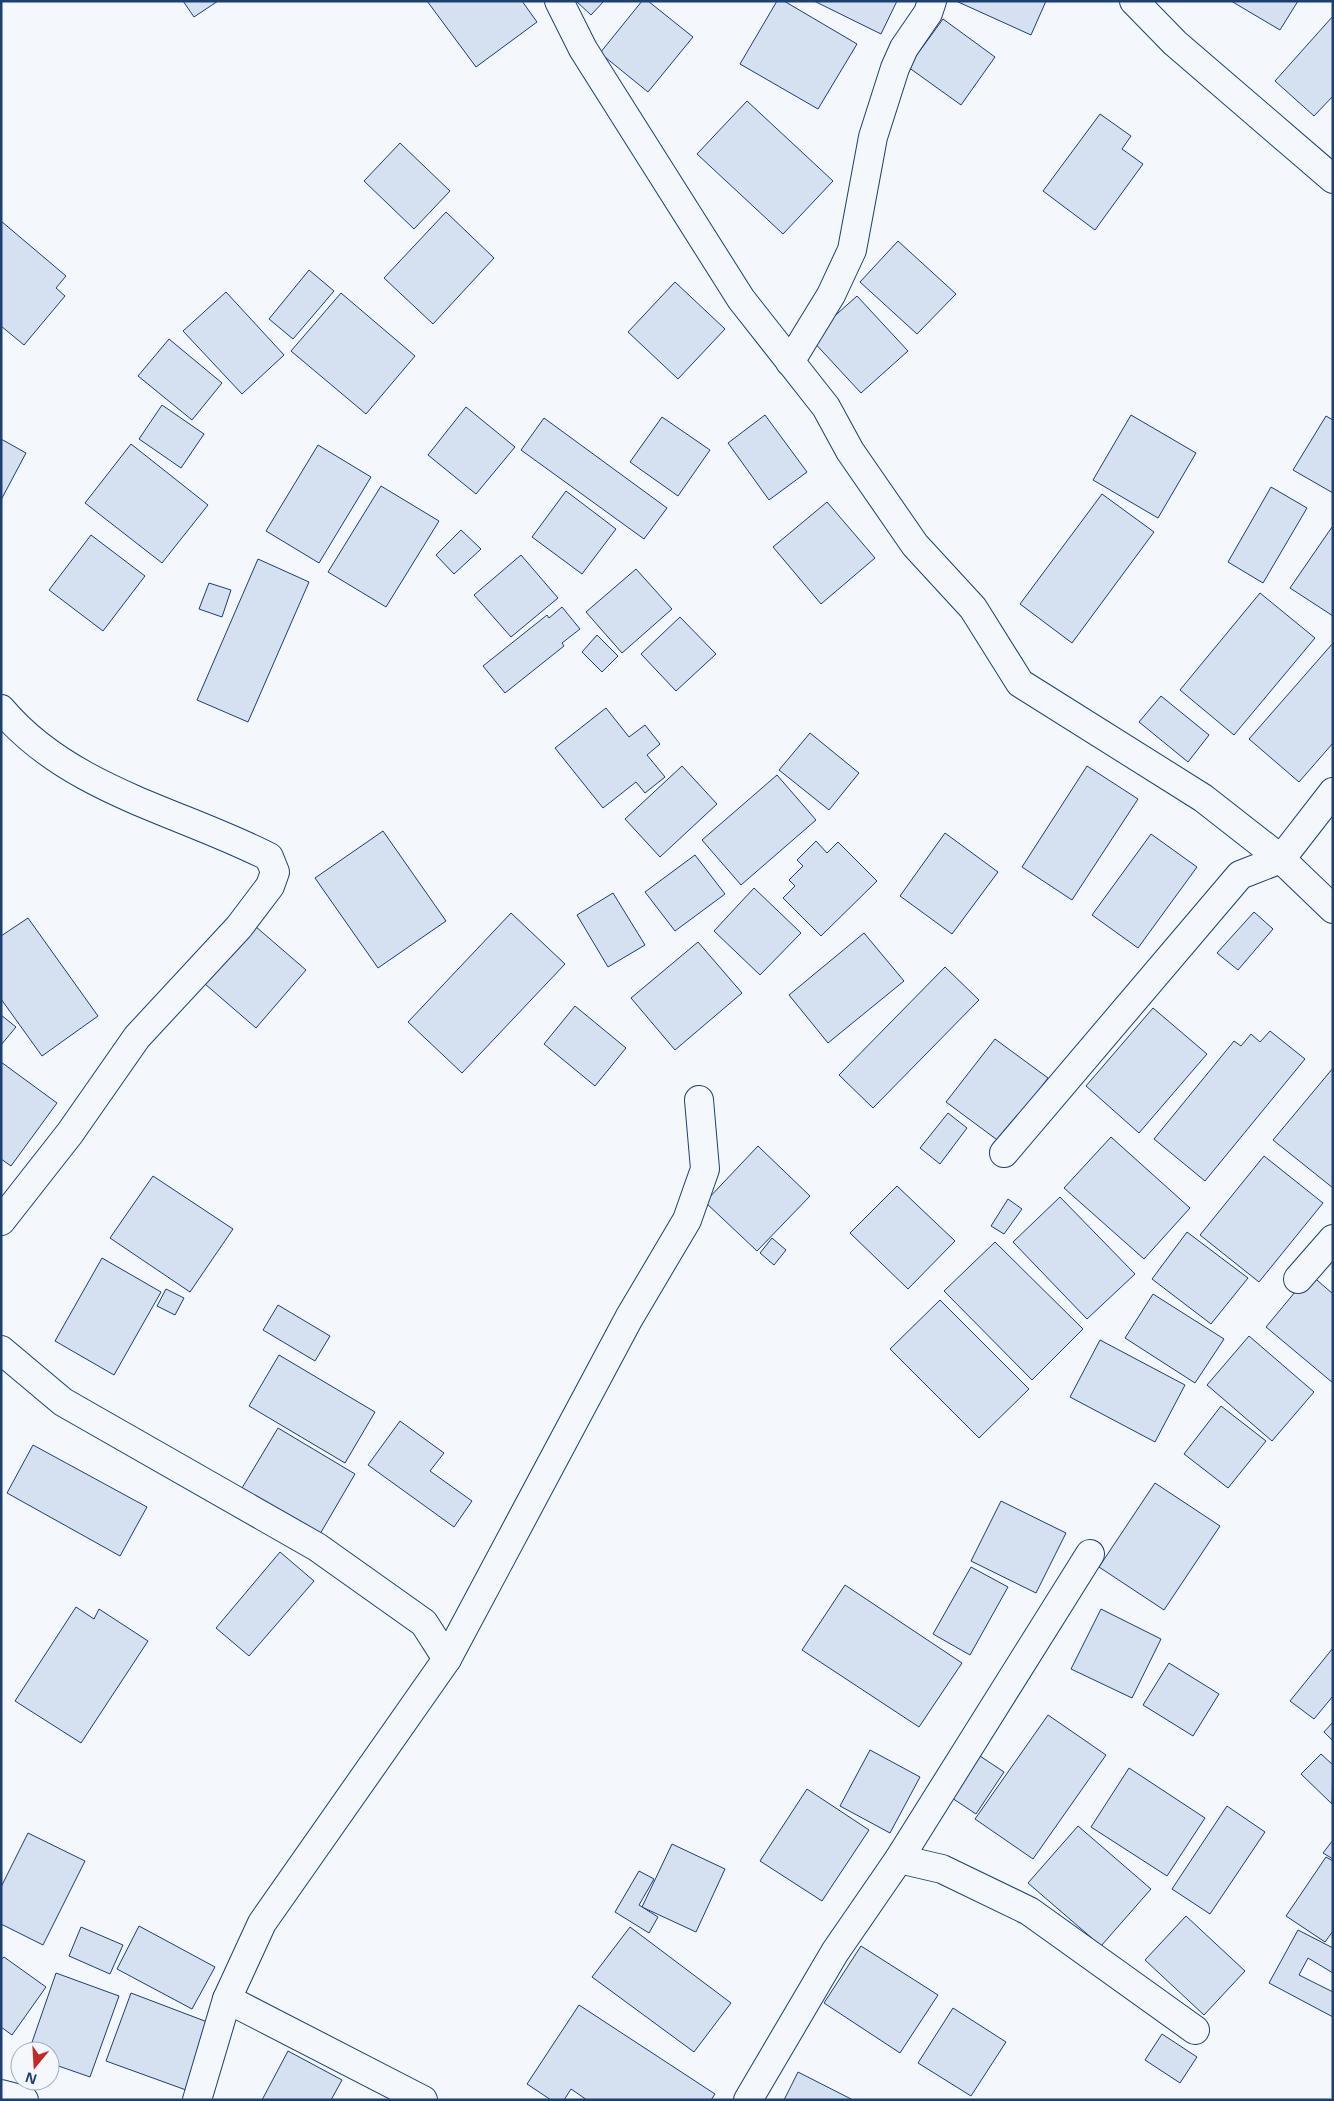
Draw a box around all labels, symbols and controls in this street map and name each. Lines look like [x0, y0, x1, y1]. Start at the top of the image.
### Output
north arrow [10, 2041, 60, 2091]
text: N [22, 2068, 39, 2090]

